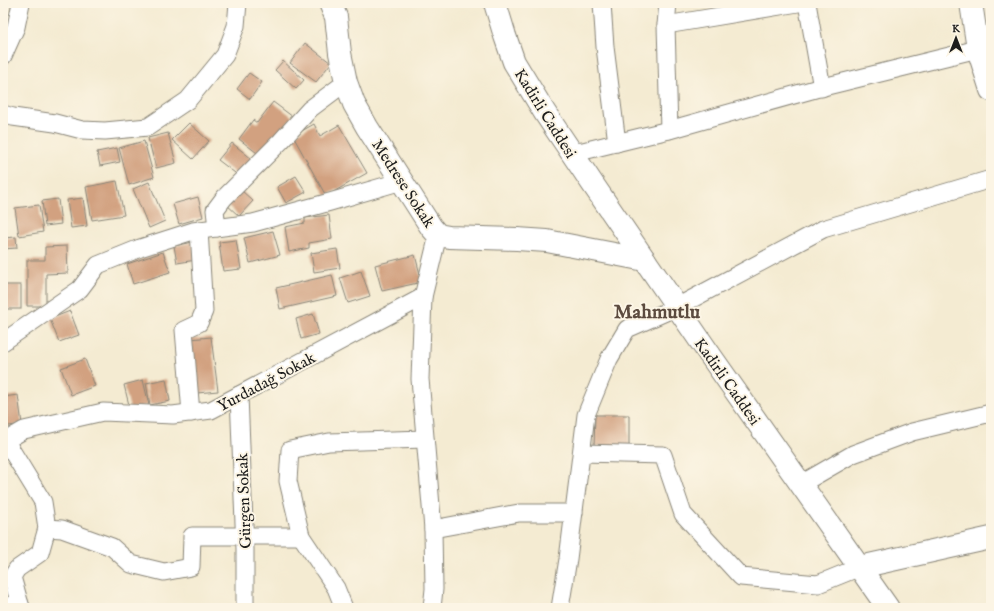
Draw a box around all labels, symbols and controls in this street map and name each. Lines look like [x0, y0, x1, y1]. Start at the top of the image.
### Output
north arrow [936, 18, 976, 58]
text: K [952, 22, 961, 36]
street label: Kadirli Caddesi [509, 66, 580, 163]
street label: Medrese Sokak [366, 136, 439, 232]
district label: Mahmutlu [614, 300, 701, 325]
street label: Kadirli Caddesi [689, 335, 764, 430]
street label: Yurdadağ Sokak [214, 348, 320, 417]
street label: Gürgen Sokak [233, 452, 257, 549]

